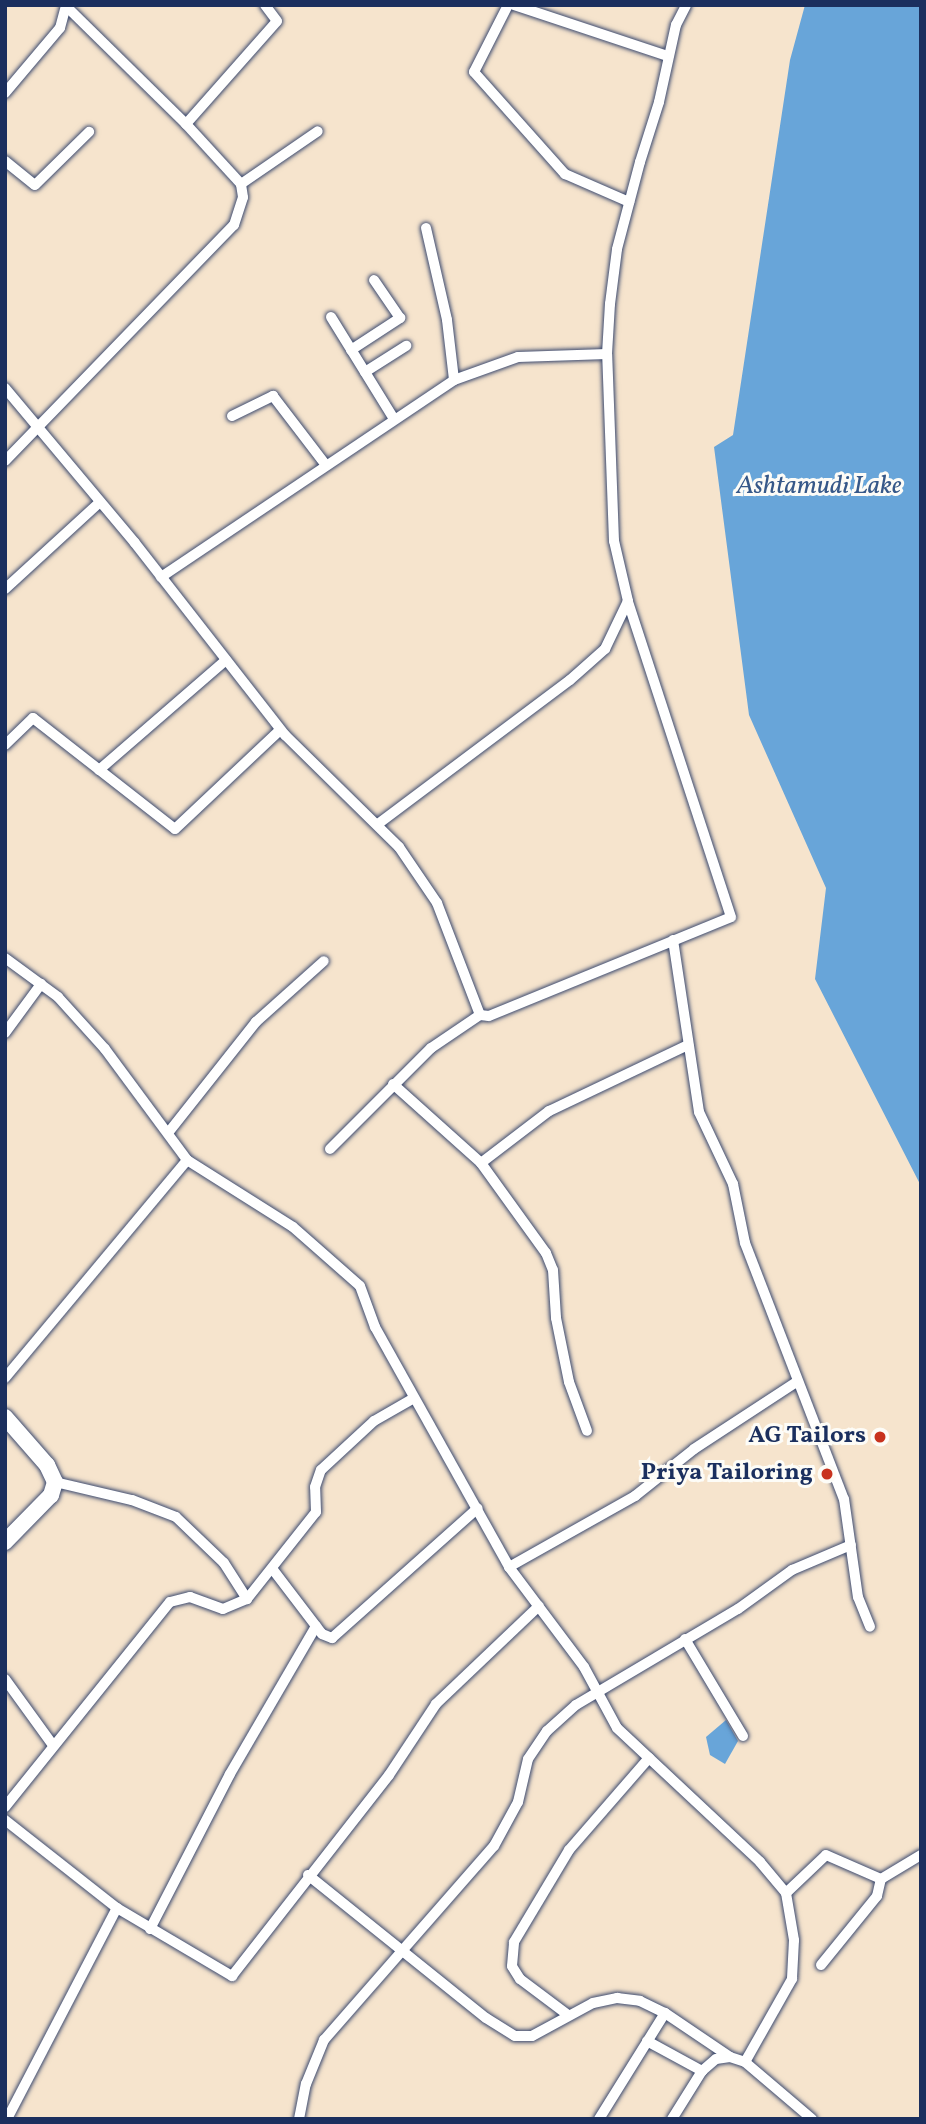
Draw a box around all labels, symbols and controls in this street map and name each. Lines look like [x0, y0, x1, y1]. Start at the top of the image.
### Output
water label: Ashtamudi Lake [736, 471, 902, 503]
place label: AG Tailors [748, 1423, 866, 1451]
marker: AG Tailors [872, 1429, 888, 1445]
place label: Priya Tailoring [640, 1460, 813, 1488]
marker: Priya Tailoring [819, 1466, 835, 1482]

